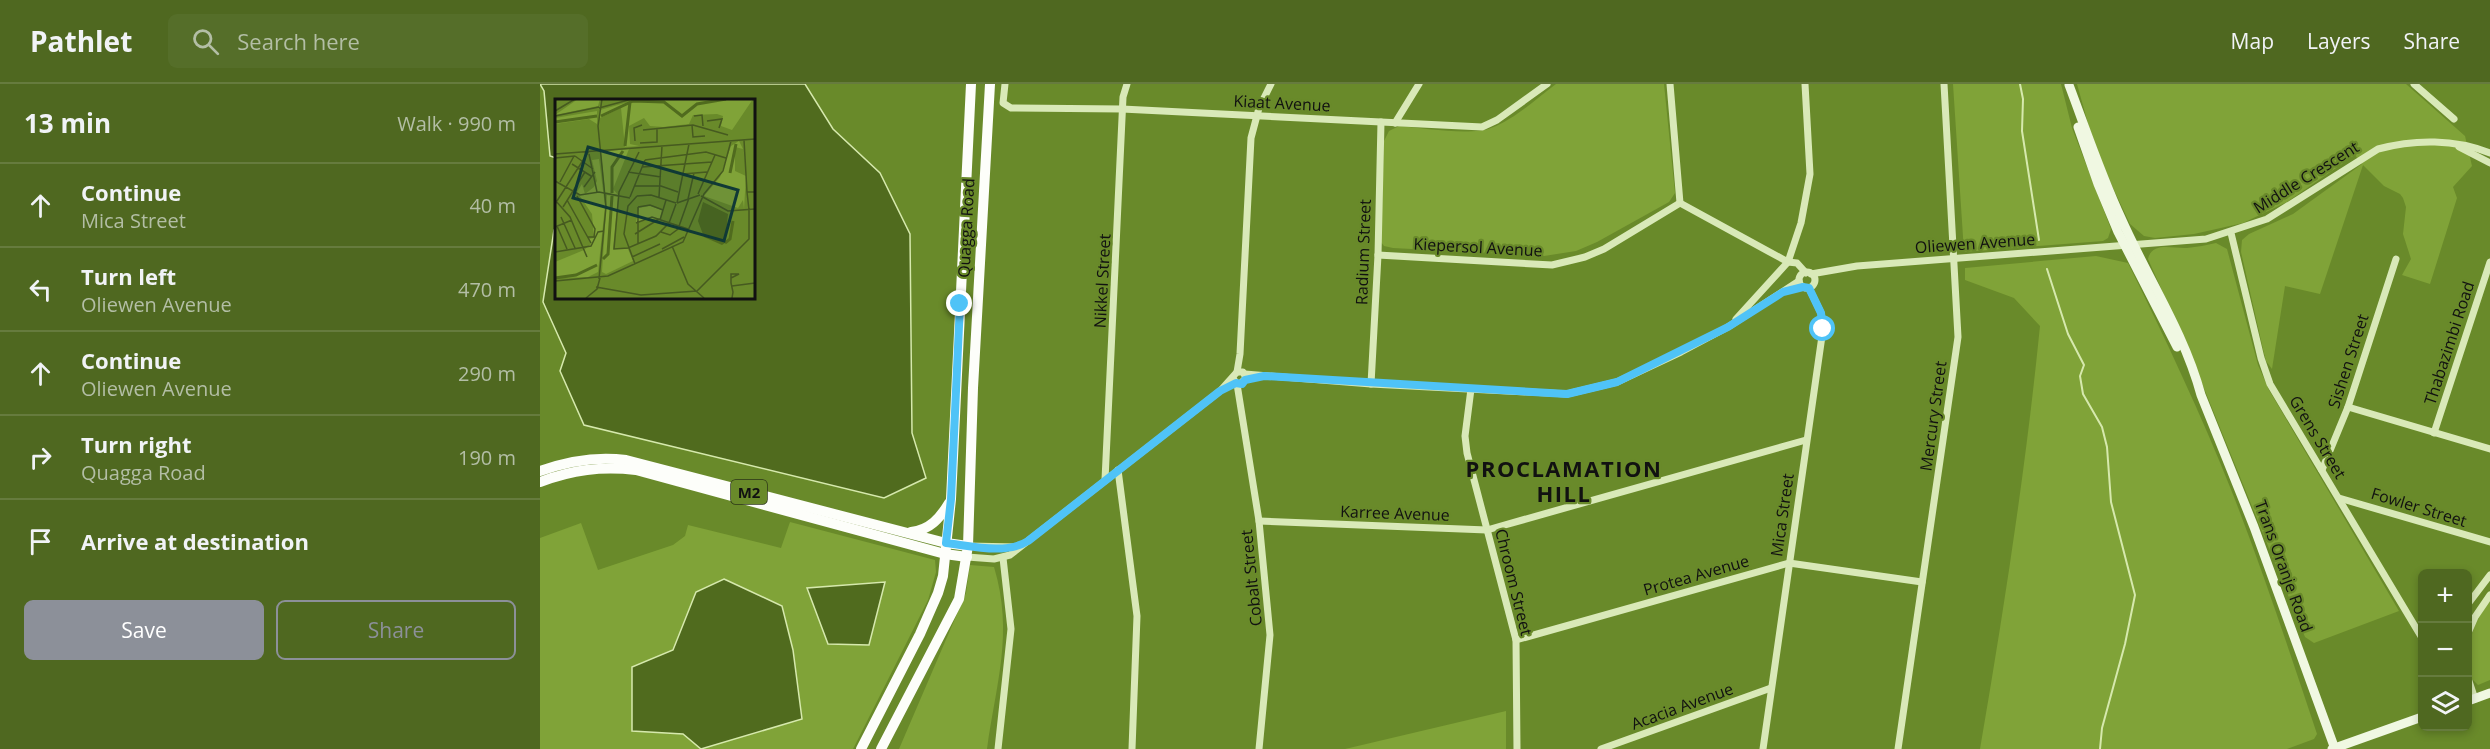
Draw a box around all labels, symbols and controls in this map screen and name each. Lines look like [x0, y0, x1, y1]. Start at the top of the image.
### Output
search box [168, 14, 588, 68]
text: Pathlet [30, 22, 132, 60]
icon: search [189, 25, 222, 58]
text: Search here [237, 26, 360, 56]
text: Map [2231, 27, 2274, 55]
text: Layers [2307, 27, 2371, 55]
text: Share [2404, 27, 2460, 55]
street label: Kiaat Avenue [1233, 89, 1331, 117]
inset map [555, 99, 754, 298]
text: 13 min [24, 105, 111, 141]
text: Walk · 990 m [397, 110, 516, 137]
street label: Middle Crescent [2249, 136, 2363, 218]
text: Continue [81, 177, 181, 207]
street label: Quagga Road [952, 178, 980, 278]
icon: ahead [24, 189, 57, 222]
text: 40 m [469, 192, 516, 219]
street label: Radium Street [1350, 198, 1376, 305]
text: Mica Street [81, 207, 186, 234]
street label: Oliewen Avenue [1914, 228, 2036, 258]
street label: Nikkel Street [1089, 233, 1115, 329]
street label: Kiepersol Avenue [1413, 233, 1543, 261]
text: Turn left [81, 261, 176, 291]
icon: left [24, 273, 57, 306]
text: 470 m [458, 276, 516, 303]
street label: Thabazimbi Road [2419, 278, 2479, 408]
route end [946, 290, 972, 316]
text: Oliewen Avenue [81, 291, 232, 318]
street label: Sishen Street [2322, 311, 2374, 411]
route start [1809, 315, 1835, 341]
text: Continue [81, 345, 181, 375]
icon: ahead [24, 357, 57, 390]
street label: Mercury Street [1914, 359, 1952, 472]
text: 290 m [458, 360, 516, 387]
text: Oliewen Avenue [81, 375, 232, 402]
street label: Grens Street [2285, 391, 2352, 483]
text: Turn right [81, 429, 192, 459]
icon: right [24, 441, 57, 474]
text: 190 m [458, 444, 516, 471]
district label: PROCLAMATION HILL [1466, 453, 1662, 508]
text: Quagga Road [81, 459, 206, 486]
street label: Mica Street [1765, 472, 1799, 558]
road number: M2 [731, 480, 767, 504]
street label: Fowler Street [2369, 482, 2470, 532]
street label: Trans Oranje Road [2250, 497, 2318, 635]
street label: Karree Avenue [1340, 500, 1450, 526]
icon: arrive [24, 525, 57, 558]
text: Arrive at destination [81, 526, 309, 556]
street label: Chroom Street [1490, 526, 1538, 638]
street label: Cobalt Street [1235, 528, 1267, 627]
street label: Protea Avenue [1640, 549, 1752, 601]
map controls [2418, 569, 2472, 731]
button: + [2418, 569, 2472, 623]
button: Save [24, 600, 264, 660]
button: Share [276, 600, 516, 660]
button: − [2418, 623, 2472, 677]
street label: Acacia Avenue [1628, 677, 1736, 735]
button: layers [2418, 677, 2472, 731]

